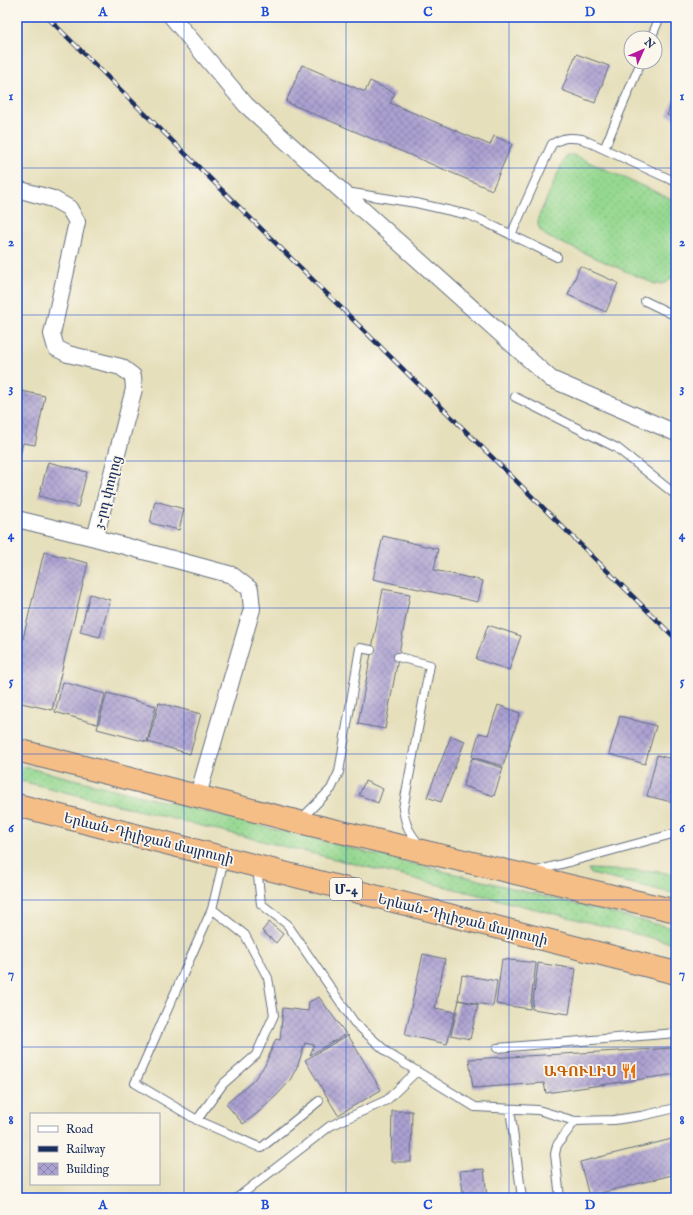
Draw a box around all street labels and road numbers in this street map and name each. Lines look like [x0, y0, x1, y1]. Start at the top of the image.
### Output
street label: 3-րդ փողոց [89, 453, 126, 531]
street label: Երևան-Դիլիջան մայրուղի [62, 809, 236, 869]
road number: Մ-4 [330, 878, 362, 900]
street label: Երևան-Դիլիջան մայրուղի [376, 890, 550, 950]

